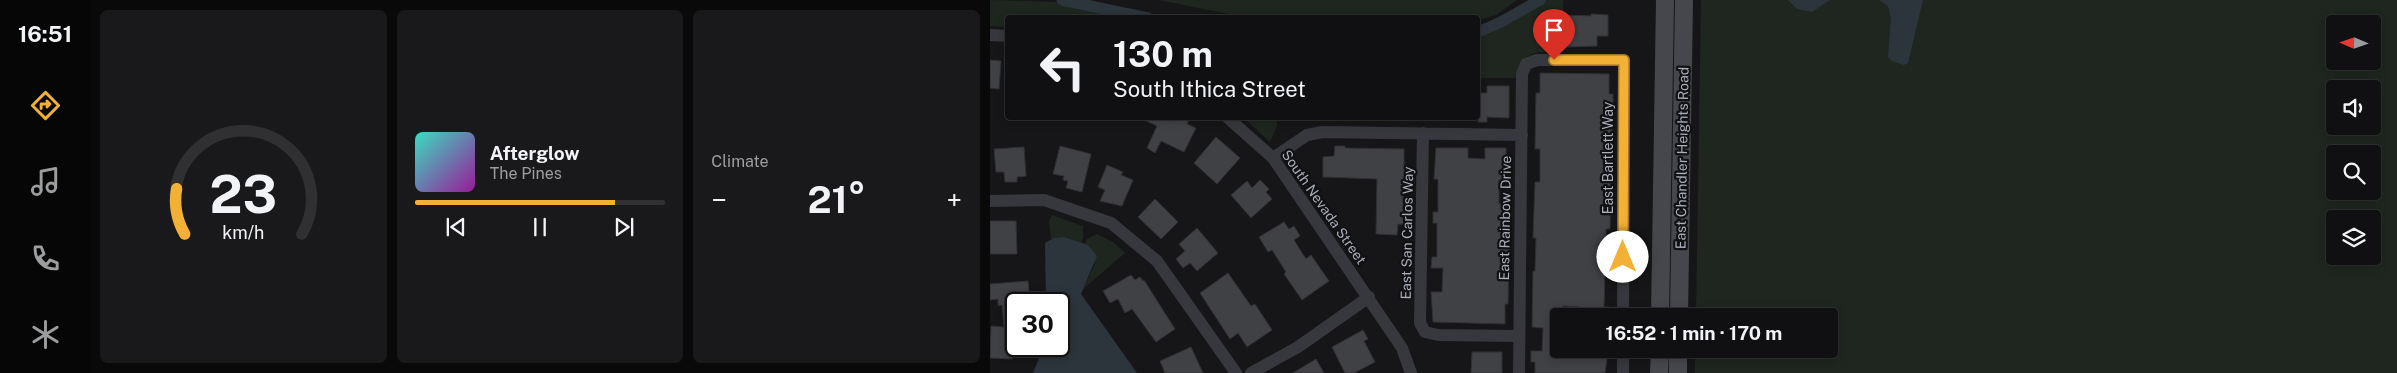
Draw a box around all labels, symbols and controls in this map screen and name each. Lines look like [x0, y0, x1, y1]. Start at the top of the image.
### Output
pin [1533, 9, 1575, 60]
north arrow [2326, 15, 2381, 70]
map controls [2326, 15, 2381, 265]
icon: arrive [1540, 16, 1568, 44]
text: 16:51 [18, 21, 72, 47]
text: 130 m [1113, 34, 1213, 75]
icon: left [1030, 35, 1095, 100]
street label: East Chandler Heights Road [1672, 67, 1692, 249]
text: South Ithica Street [1113, 76, 1306, 102]
button: sound [2326, 80, 2381, 135]
icon: directions [28, 88, 63, 123]
street label: East Bartlett Way [1600, 101, 1616, 214]
text: Afterglow [490, 142, 579, 164]
button: search [2326, 145, 2381, 200]
street label: South Nevada Street [1279, 147, 1369, 267]
text: Climate [711, 152, 769, 171]
street label: East Rainbow Drive [1496, 155, 1514, 280]
icon: music [28, 164, 63, 199]
text: 23 [210, 164, 277, 225]
text: The Pines [490, 164, 562, 183]
street label: East San Carlos Way [1398, 166, 1416, 300]
text: 21° [807, 177, 866, 222]
text: − [711, 183, 727, 216]
text: + [946, 183, 962, 216]
button: layers [2326, 210, 2381, 265]
icon: previous [442, 213, 470, 241]
icon: pause [526, 213, 554, 241]
icon: next [610, 213, 638, 241]
text: km/h [222, 222, 264, 243]
position arrow [1596, 230, 1648, 282]
icon: phone [28, 241, 63, 276]
speed limit sign: 30 [1005, 292, 1070, 357]
icon: climate [28, 317, 63, 352]
text: 16:52 · 1 min · 170 m [1606, 322, 1782, 344]

